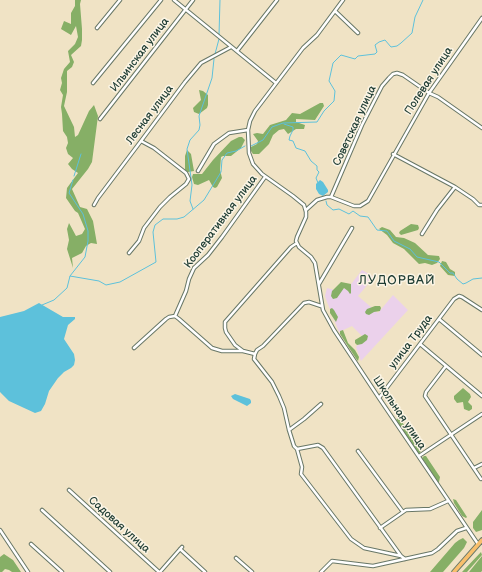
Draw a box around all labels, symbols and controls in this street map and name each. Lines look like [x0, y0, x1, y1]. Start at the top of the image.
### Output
street label: Ильинская улица [108, 15, 172, 95]
street label: Полевая улица [402, 45, 456, 117]
street label: Лесная улица [123, 83, 177, 147]
street label: Советская улица [331, 84, 379, 168]
street label: Кооперативная улица [182, 173, 260, 271]
district label: ЛУДОРВАЙ [358, 273, 436, 289]
street label: улица Труда [386, 312, 436, 372]
street label: Школьная улица [370, 374, 428, 452]
street label: Садовая улица [86, 494, 152, 556]

